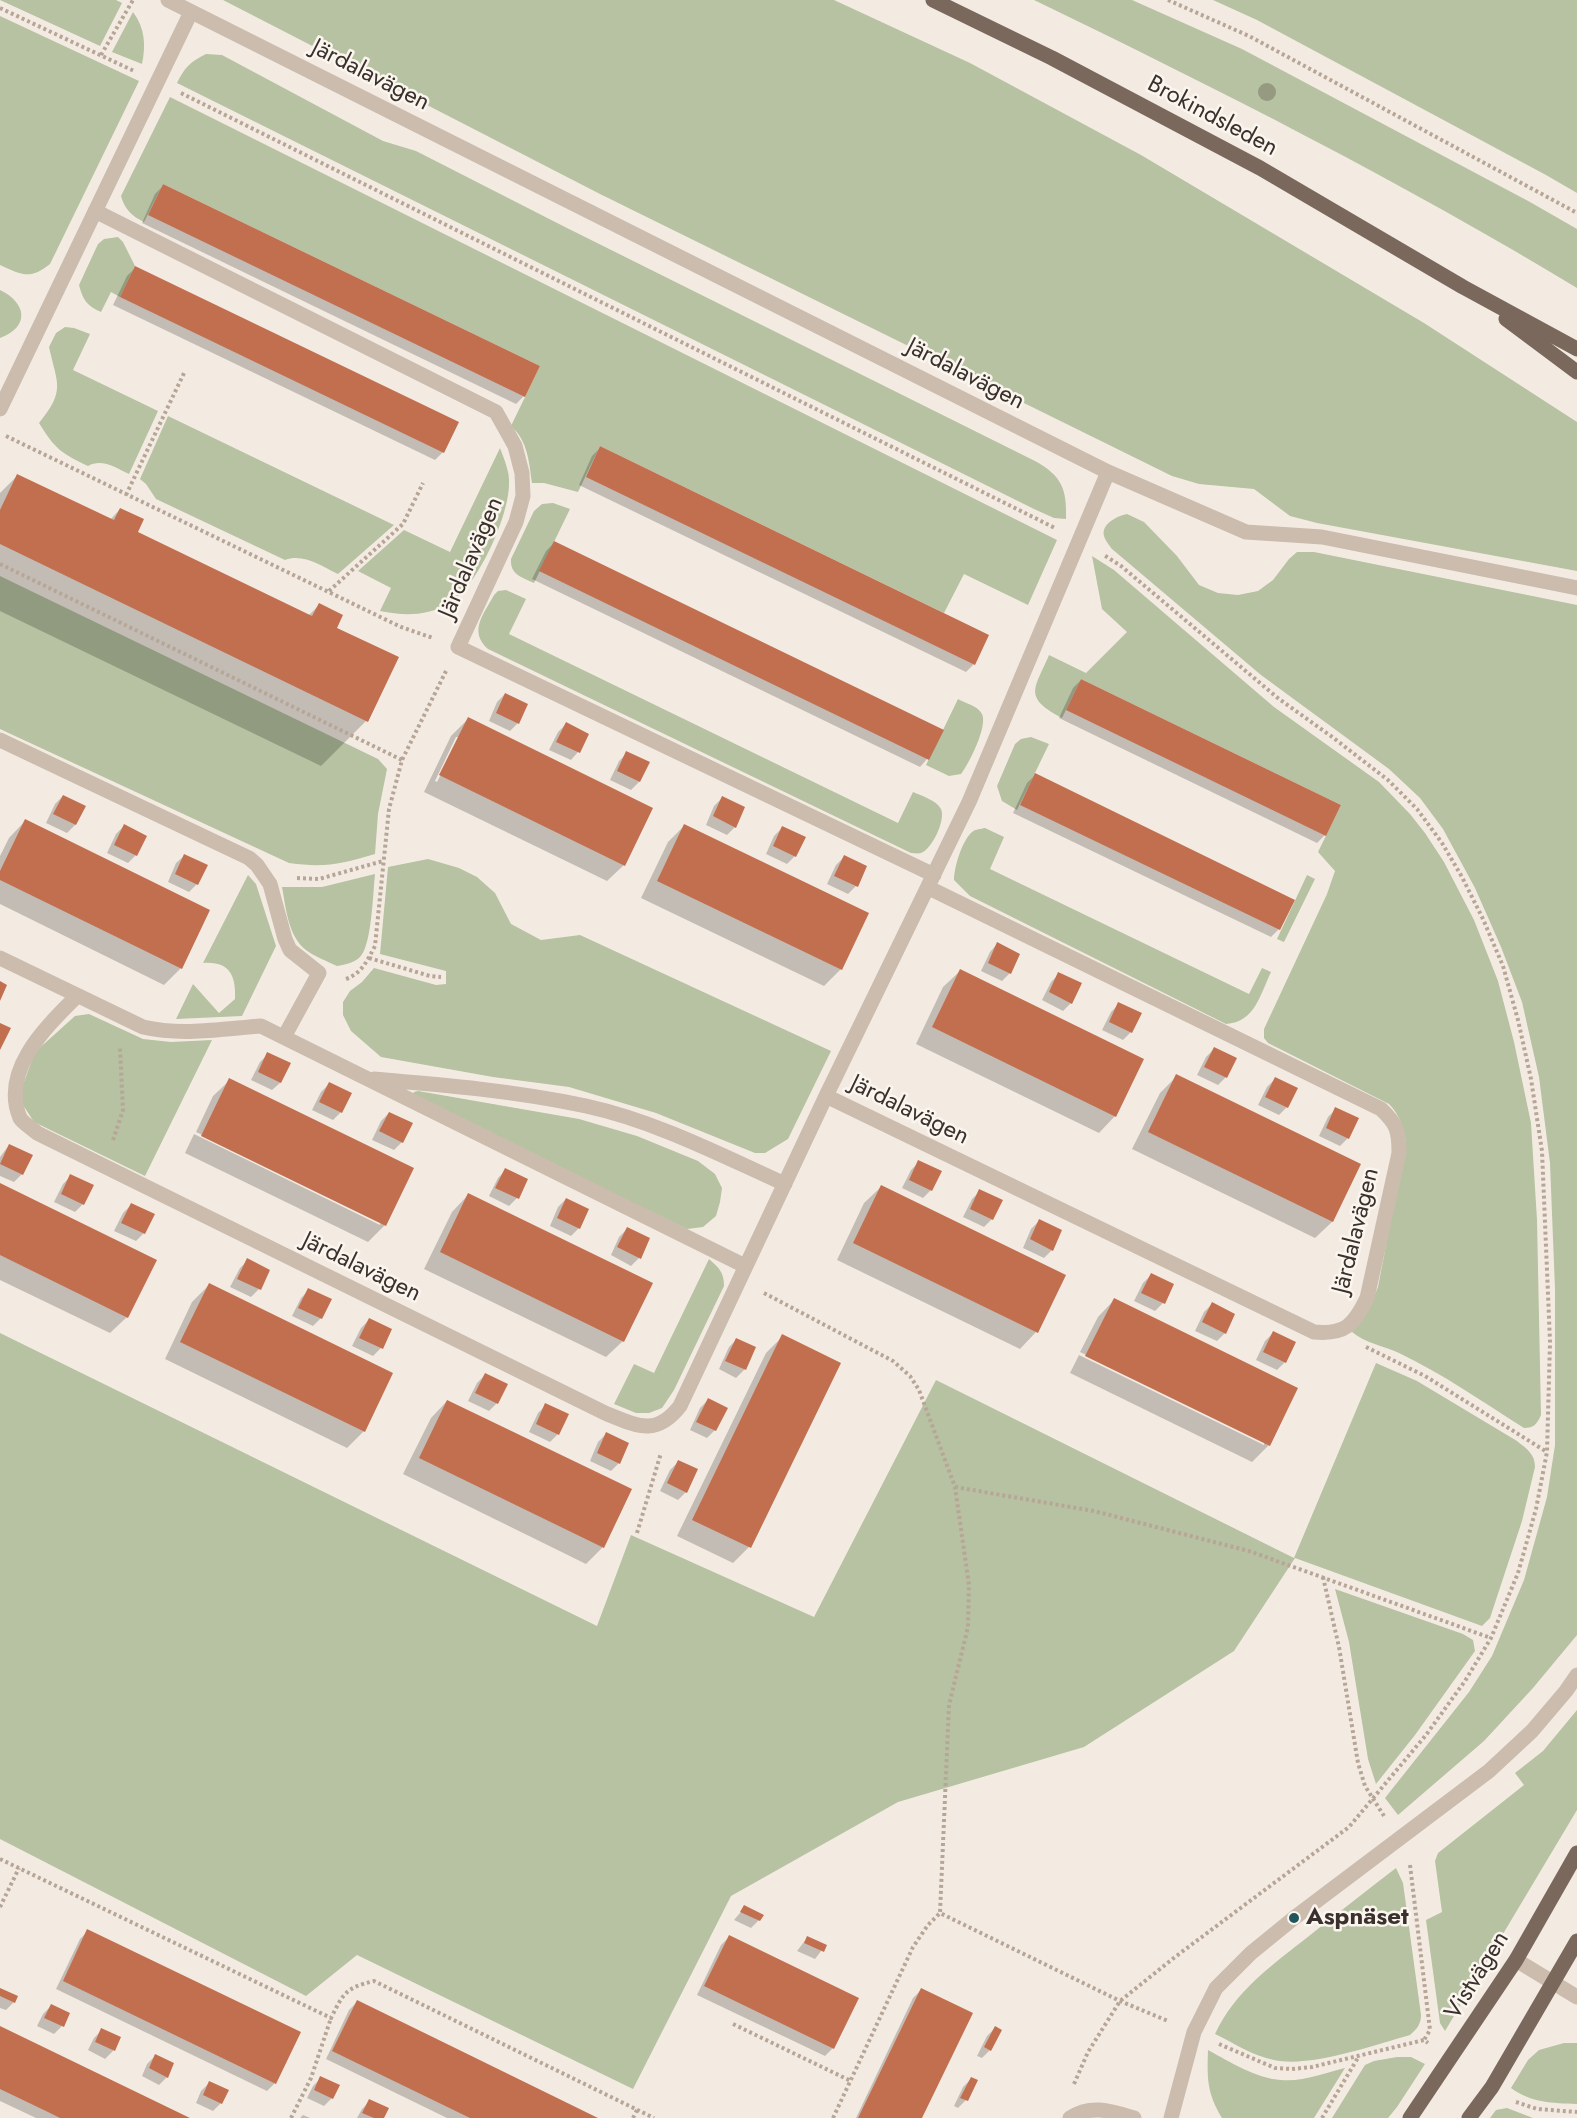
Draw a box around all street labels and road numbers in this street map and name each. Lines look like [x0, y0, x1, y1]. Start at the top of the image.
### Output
street label: Järdalavägen [306, 34, 434, 118]
street label: Brokindsleden [1142, 71, 1282, 163]
street label: Järdalavägen [901, 333, 1029, 417]
street label: Järdalavägen [434, 493, 510, 623]
street label: Järdalavägen [845, 1070, 973, 1152]
street label: Järdalavägen [1327, 1165, 1387, 1297]
street label: Järdalavägen [297, 1227, 425, 1309]
street label: Vistvägen [1440, 1927, 1516, 2025]

